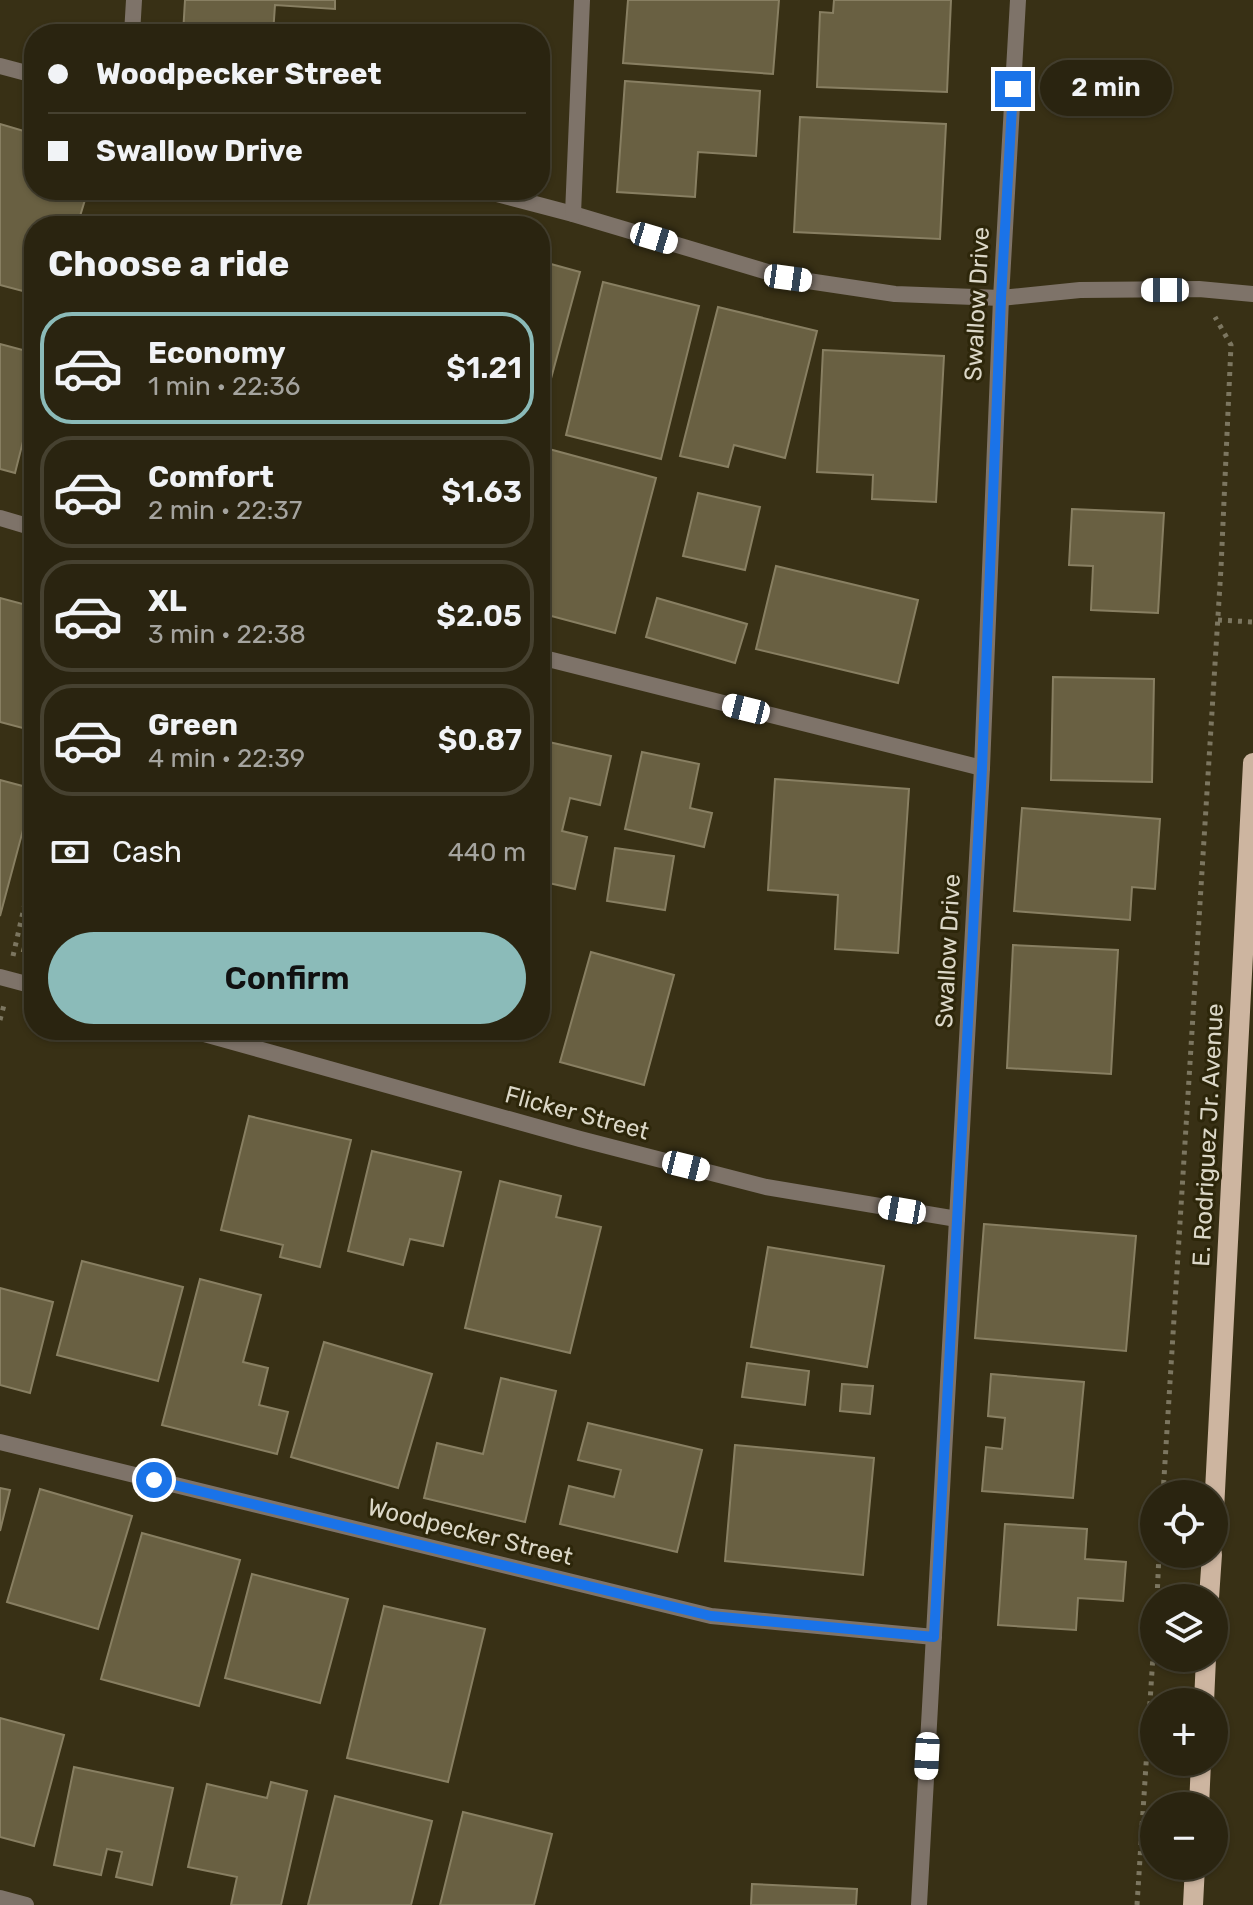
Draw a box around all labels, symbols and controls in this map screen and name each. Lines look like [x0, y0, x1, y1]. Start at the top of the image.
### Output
text: Woodpecker Street [96, 56, 382, 92]
callout: 2 min [1041, 61, 1173, 117]
route end [995, 71, 1031, 107]
text: 2 min [1071, 72, 1141, 103]
text: Swallow Drive [96, 133, 303, 169]
car [628, 220, 680, 256]
street label: Swallow Drive [959, 226, 995, 382]
text: Choose a ride [48, 242, 289, 285]
car [763, 263, 813, 293]
car [1141, 278, 1189, 302]
icon: car [52, 332, 124, 404]
text: Economy [148, 335, 286, 371]
text: $1.21 [446, 350, 522, 386]
text: 1 min · 22:36 [148, 371, 300, 402]
icon: car [52, 456, 124, 528]
text: Comfort [148, 459, 274, 495]
text: $1.63 [441, 474, 522, 510]
text: 2 min · 22:37 [148, 495, 302, 526]
icon: car [52, 580, 124, 652]
text: XL [148, 583, 187, 619]
text: $2.05 [436, 598, 522, 634]
text: 3 min · 22:38 [148, 619, 306, 650]
car [720, 692, 772, 726]
icon: car [52, 704, 124, 776]
text: Green [148, 707, 238, 743]
text: $0.87 [438, 722, 522, 758]
text: 4 min · 22:39 [148, 743, 305, 774]
icon: cash [48, 830, 92, 874]
text: Cash [112, 834, 182, 870]
text: 440 m [448, 837, 526, 868]
street label: Swallow Drive [930, 873, 966, 1029]
button: Confirm [48, 932, 526, 1024]
street label: E. Rodriguez Jr. Avenue [1187, 1003, 1229, 1267]
street label: Flicker Street [502, 1080, 652, 1146]
car [660, 1149, 712, 1183]
car [876, 1194, 928, 1226]
route start [136, 1462, 172, 1498]
map controls [1140, 1480, 1228, 1880]
button: locate [1140, 1480, 1228, 1568]
street label: Woodpecker Street [364, 1493, 576, 1571]
button: layers [1140, 1584, 1228, 1672]
button: + [1140, 1688, 1228, 1776]
car [914, 1731, 940, 1781]
button: − [1140, 1792, 1228, 1880]

